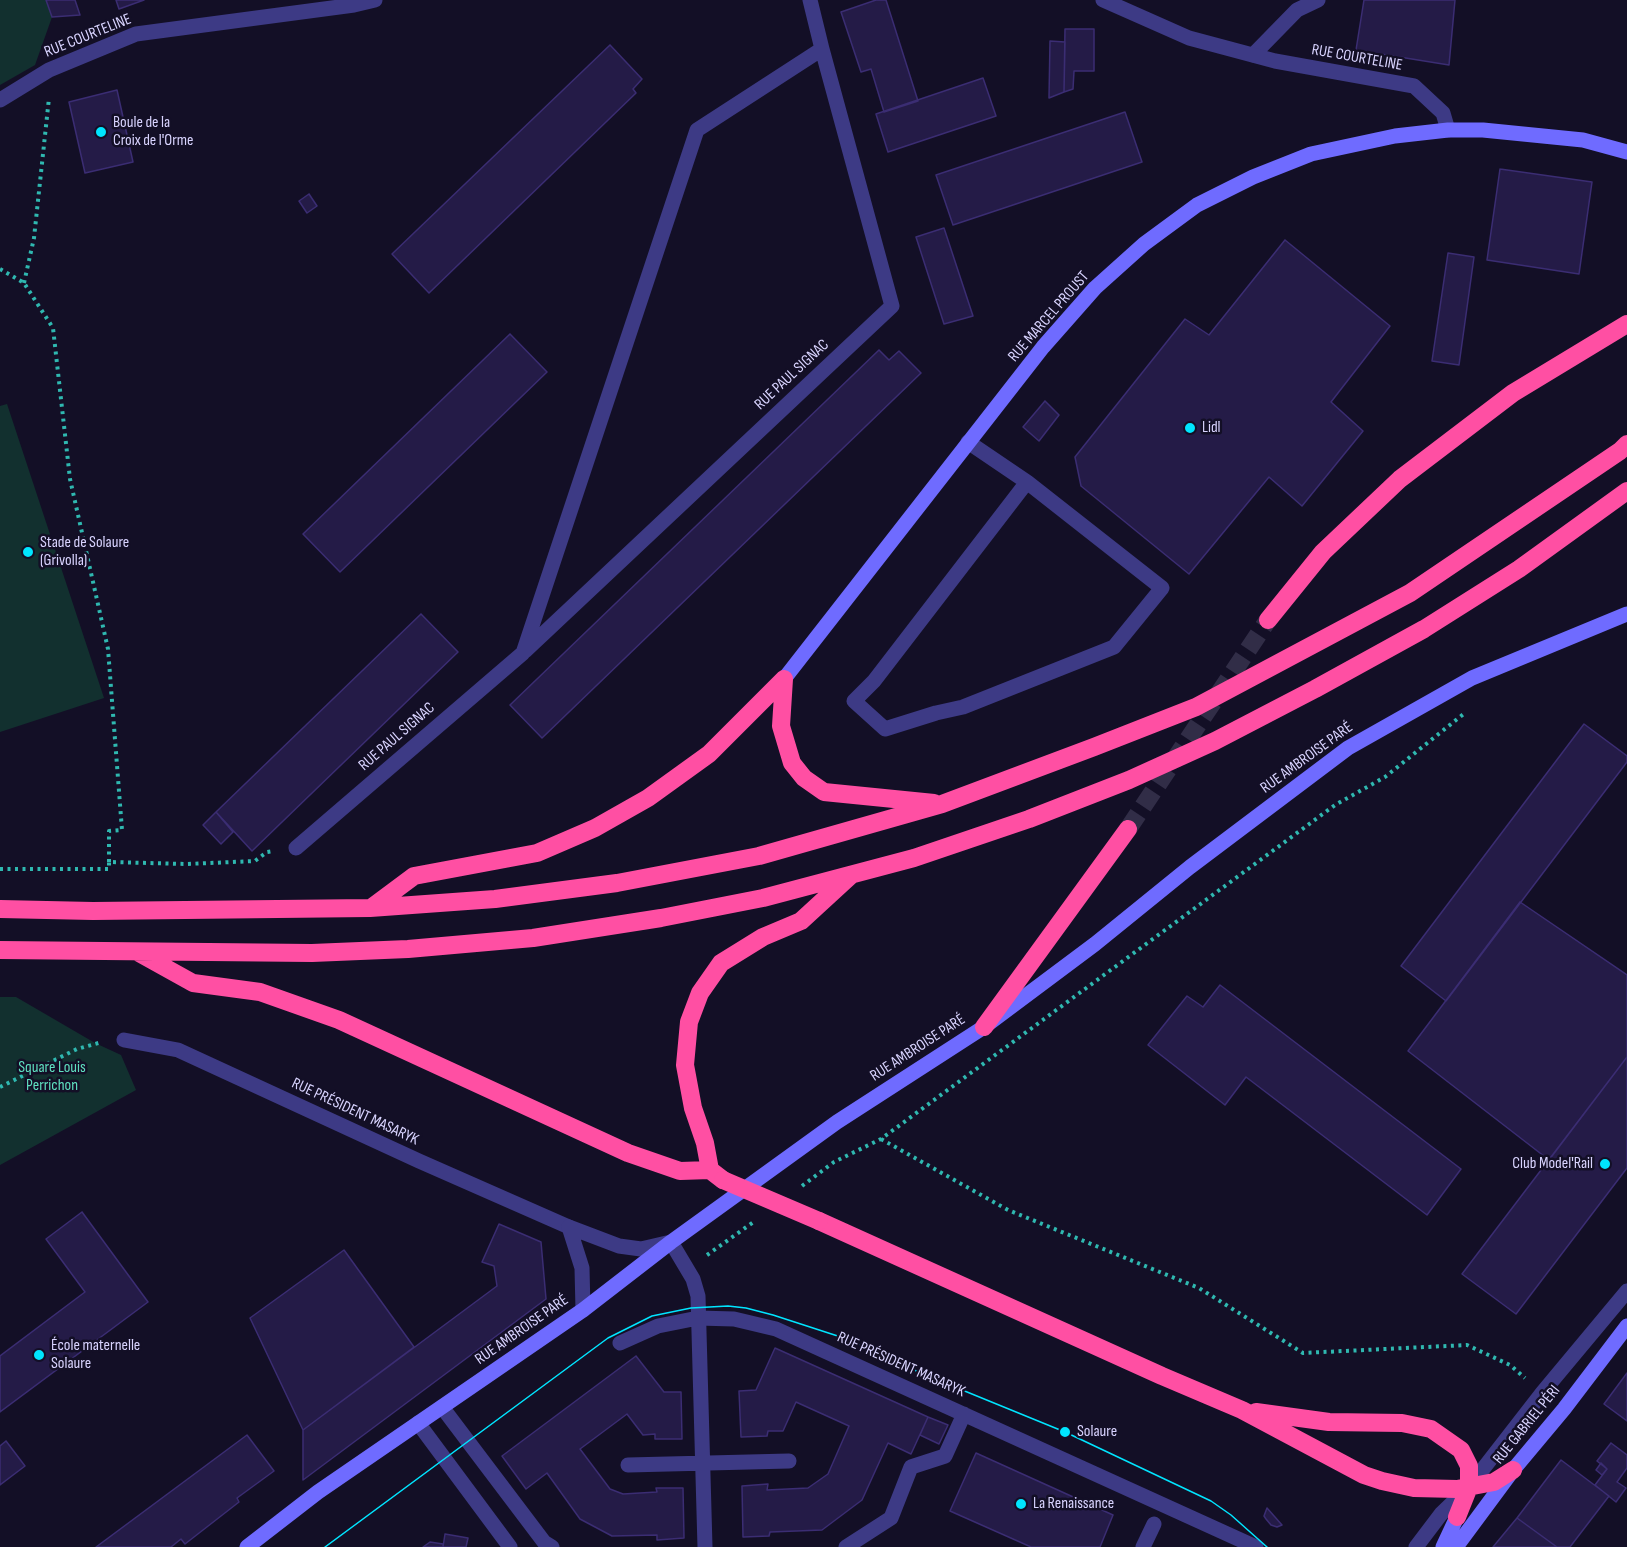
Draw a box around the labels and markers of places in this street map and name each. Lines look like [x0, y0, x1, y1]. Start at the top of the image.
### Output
place label: Boule de la Croix de l'Orme [113, 113, 194, 151]
marker: Boule de la Croix de l'Orme [94, 125, 108, 139]
place label: Lidl [1202, 418, 1221, 438]
marker: Lidl [1183, 421, 1197, 435]
place label: Stade de Solaure (Grivolla) [40, 533, 129, 571]
marker: Stade de Solaure (Grivolla) [21, 545, 35, 559]
place label: Club Model'Rail [1512, 1154, 1593, 1174]
marker: Club Model'Rail [1598, 1157, 1612, 1171]
place label: École maternelle Solaure [51, 1336, 140, 1374]
marker: École maternelle Solaure [32, 1348, 46, 1362]
place label: Solaure [1077, 1422, 1117, 1442]
marker: Solaure [1058, 1425, 1072, 1439]
place label: La Renaissance [1033, 1494, 1114, 1514]
marker: La Renaissance [1014, 1497, 1028, 1511]

